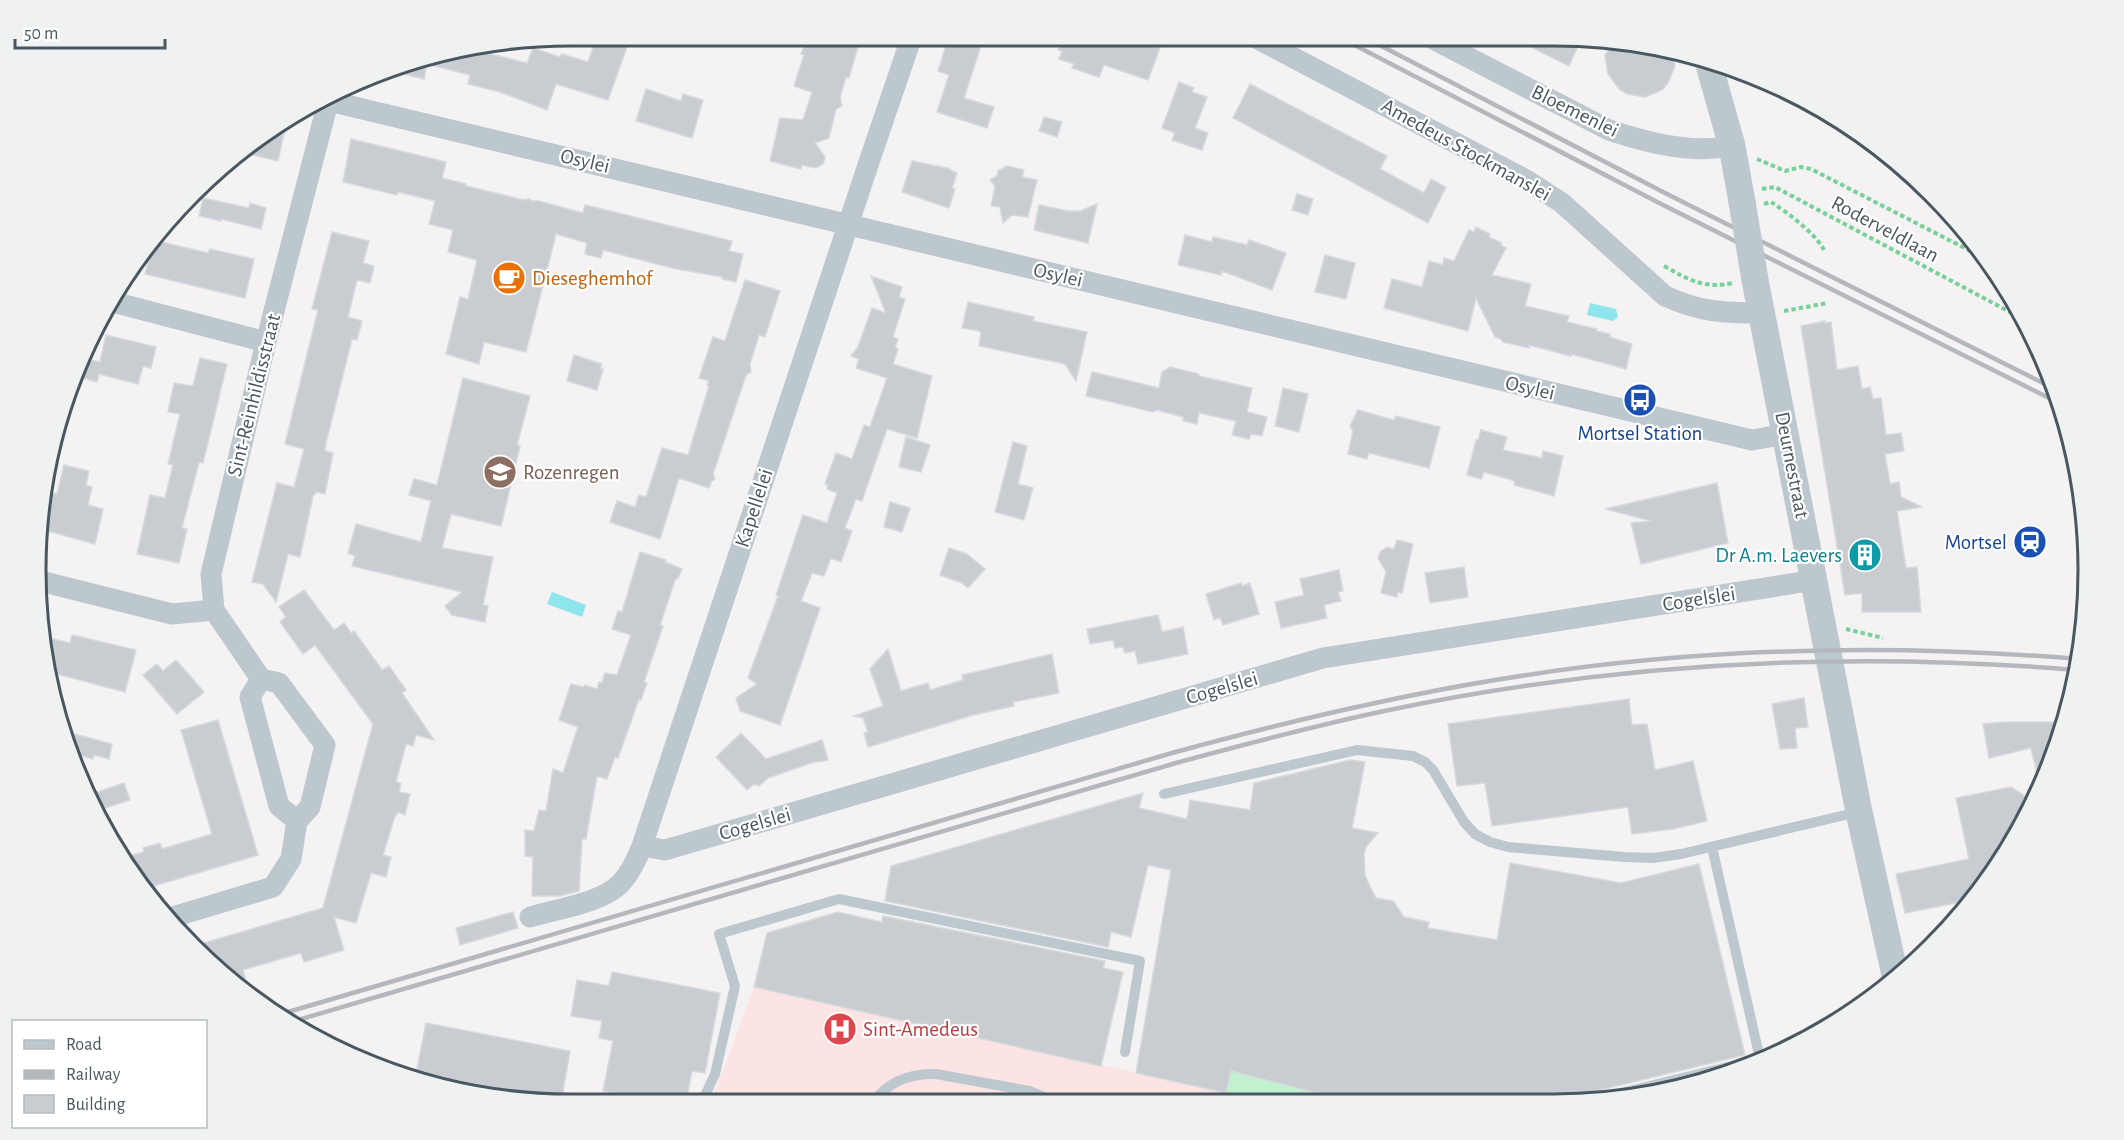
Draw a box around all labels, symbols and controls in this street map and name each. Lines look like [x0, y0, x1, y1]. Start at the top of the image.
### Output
scale bar [15, 12, 165, 50]
text: 50 m [24, 25, 58, 43]
street label: Bloemenlei [1528, 81, 1622, 141]
street label: Amedeus Stockmanslei [1378, 95, 1554, 205]
street label: Osylei [558, 145, 612, 177]
street label: Roderveldlaan [1828, 192, 1942, 266]
street label: Osylei [1031, 259, 1085, 291]
cafe icon: Dieseghemhof [491, 260, 527, 296]
place label: Dieseghemhof [532, 268, 654, 289]
street label: Sint-Reinhildisstraat [224, 311, 284, 478]
street label: Osylei [1503, 372, 1557, 404]
bus stop icon: Mortsel Station [1622, 382, 1658, 418]
street label: Deurnestraat [1771, 410, 1813, 520]
place label: Mortsel Station [1578, 423, 1702, 444]
school or university icon: Rozenregen [482, 454, 518, 490]
place label: Rozenregen [523, 462, 620, 483]
street label: Kapellelei [731, 466, 777, 550]
station icon: Mortsel [2012, 524, 2048, 560]
place label: Mortsel [1945, 532, 2007, 553]
building icon: Dr A.m. Laevers [1847, 537, 1883, 573]
place label: Dr A.m. Laevers [1715, 545, 1842, 566]
street label: Cogelslei [1661, 583, 1737, 615]
street label: Cogelslei [1184, 668, 1260, 708]
street label: Cogelslei [717, 804, 793, 844]
hospital icon: Sint-Amedeus [822, 1011, 858, 1047]
place label: Sint-Amedeus [863, 1019, 978, 1040]
legend [12, 1020, 207, 1128]
text: Road [66, 1036, 102, 1054]
text: Railway [66, 1066, 121, 1084]
text: Building [66, 1096, 126, 1114]

